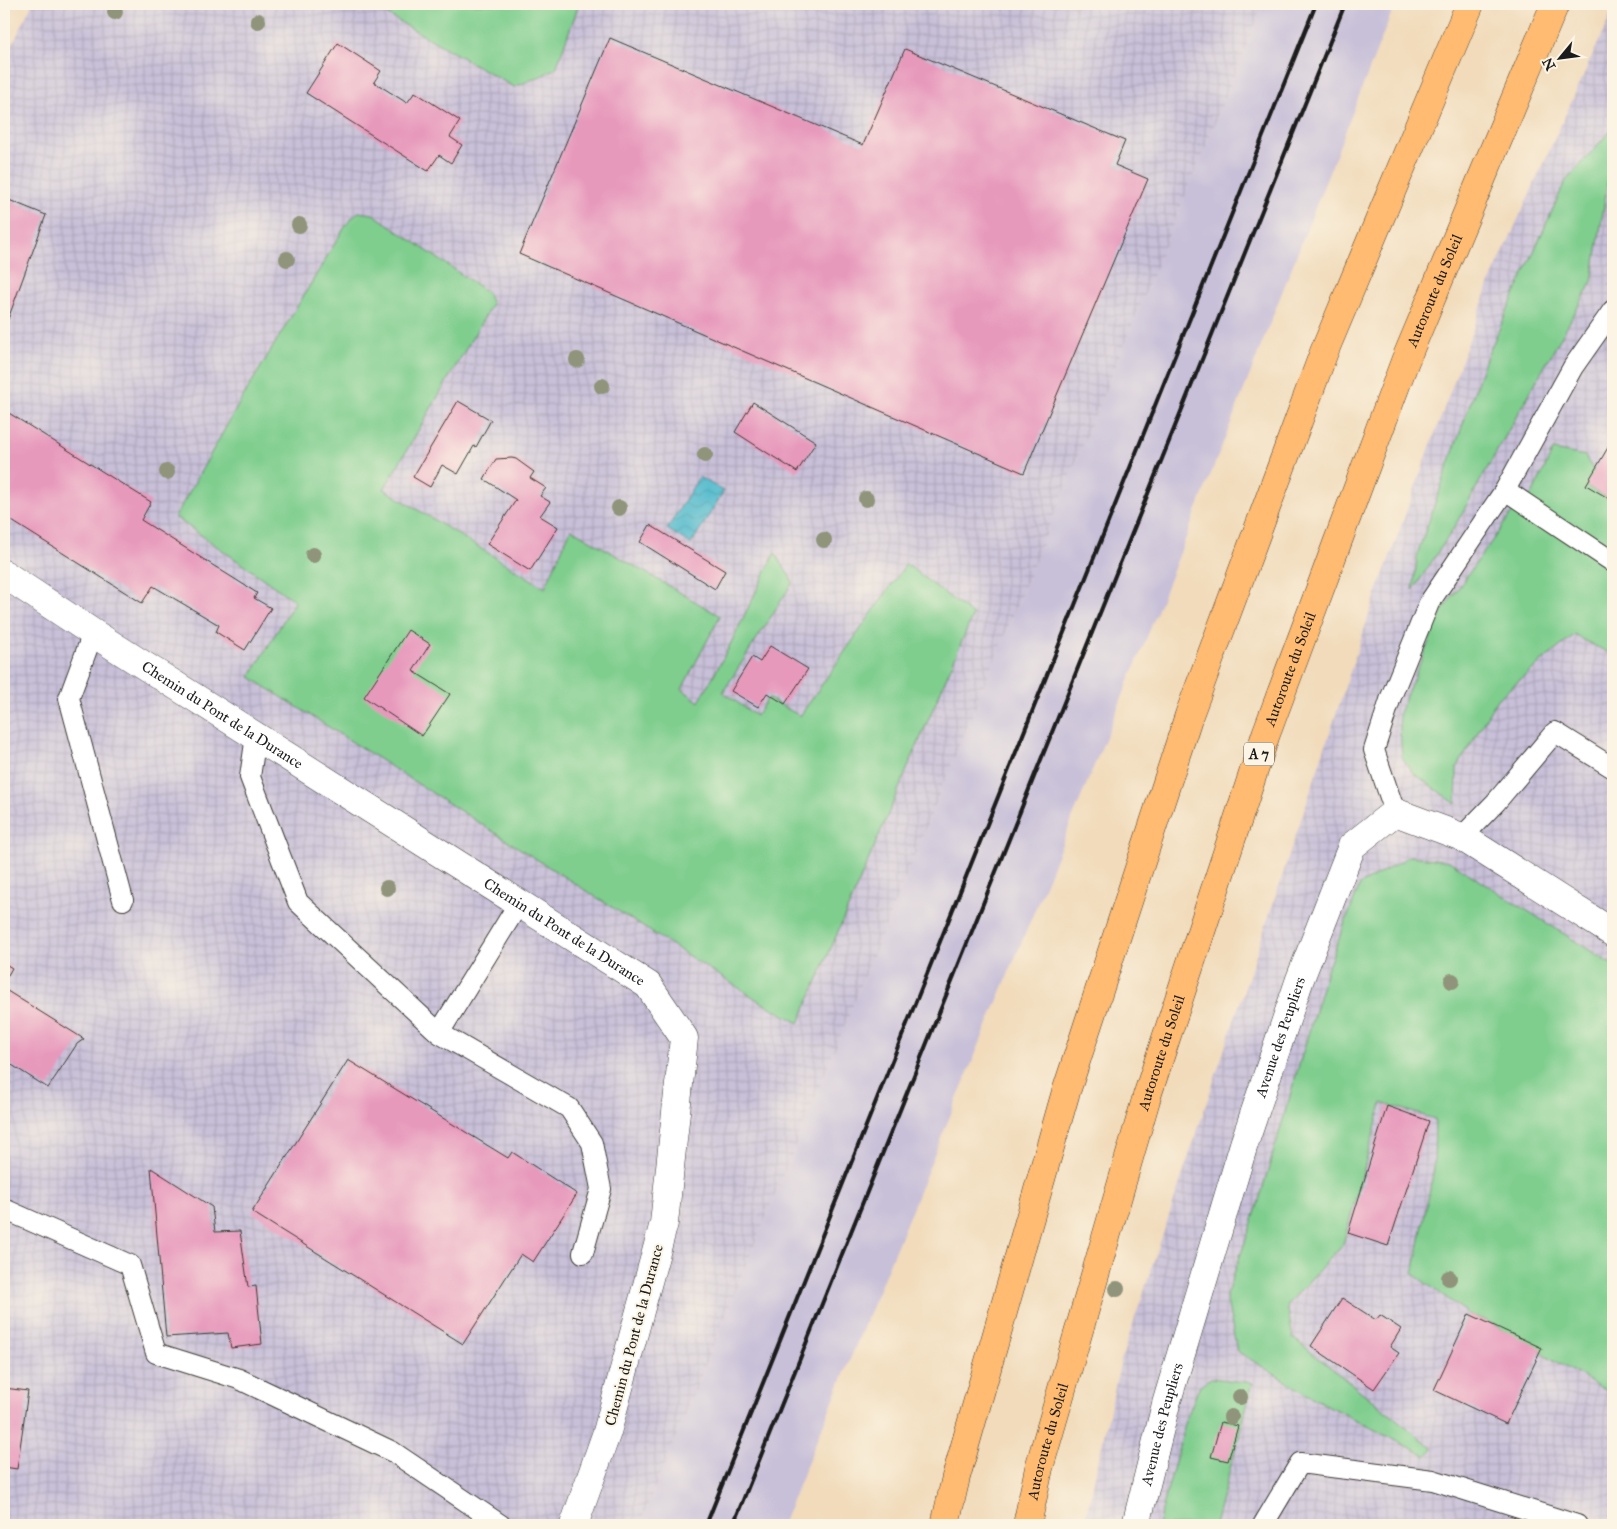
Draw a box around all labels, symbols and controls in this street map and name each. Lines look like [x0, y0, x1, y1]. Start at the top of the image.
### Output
north arrow [1534, 32, 1584, 82]
text: N [1539, 55, 1559, 73]
street label: Autoroute du Soleil [1403, 231, 1467, 351]
street label: Autoroute du Soleil [1260, 609, 1320, 730]
street label: Chemin du Pont de la Durance [138, 657, 306, 773]
road number: A 7 [1244, 742, 1274, 766]
street label: Chemin du Pont de la Durance [480, 874, 648, 990]
street label: Avenue des Peupliers [1251, 974, 1309, 1101]
street label: Autoroute du Soleil [1134, 992, 1189, 1114]
street label: Chemin du Pont de la Durance [601, 1242, 667, 1428]
street label: Avenue des Peupliers [1137, 1361, 1187, 1488]
street label: Autoroute du Soleil [1023, 1380, 1072, 1503]

